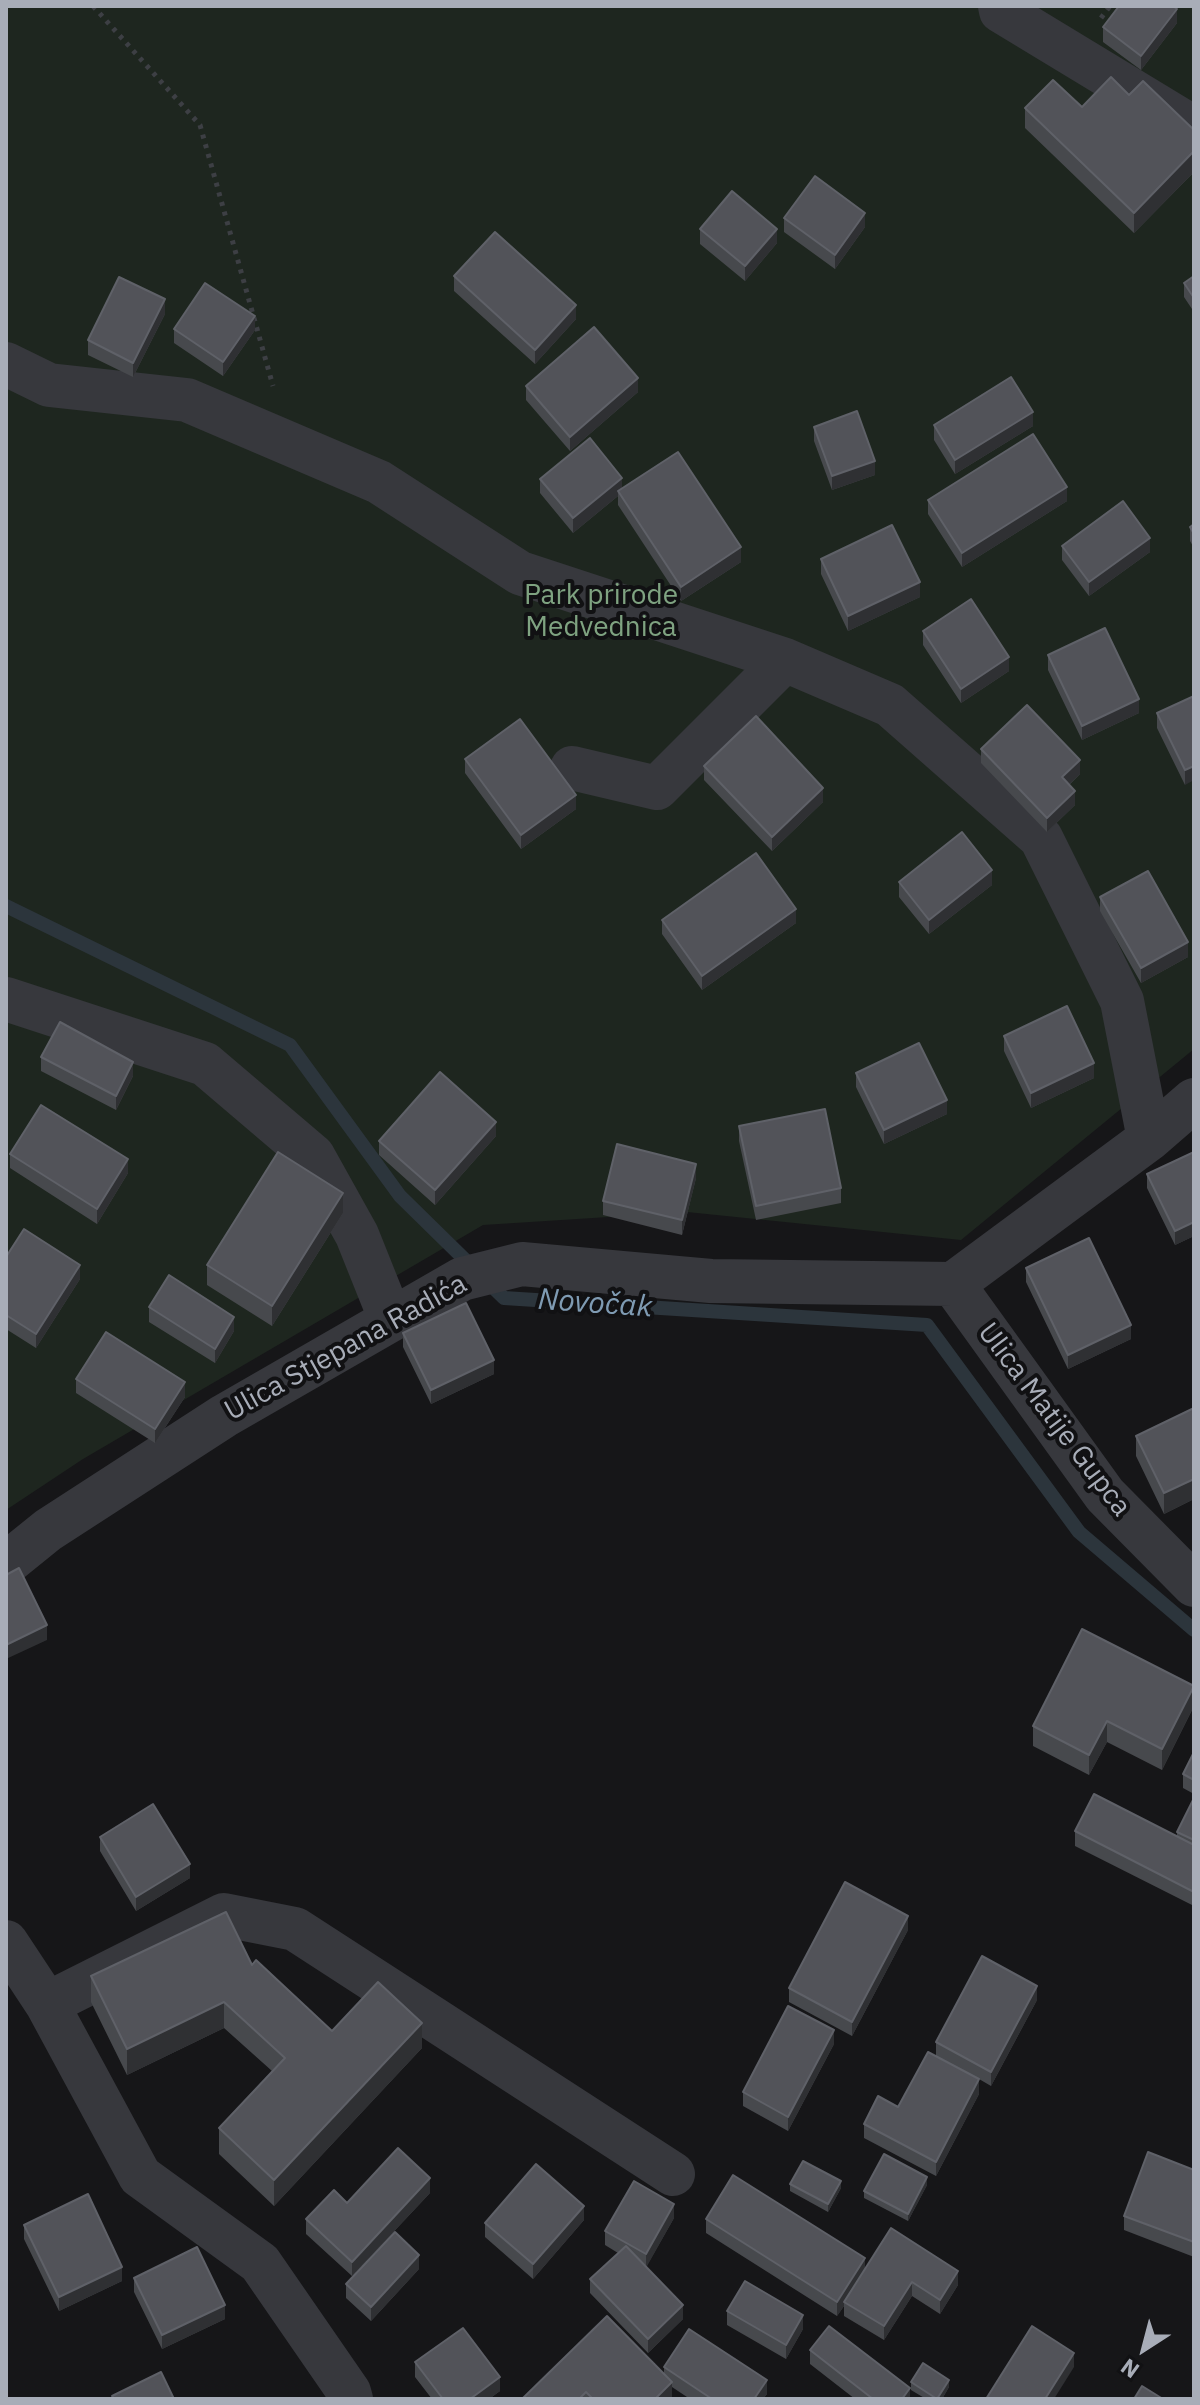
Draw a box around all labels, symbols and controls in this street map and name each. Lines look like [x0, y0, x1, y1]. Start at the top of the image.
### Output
park label: Park prirode Medvednica [524, 579, 678, 645]
street label: Ulica Stjepana Radića [219, 1268, 473, 1428]
water label: Novočak [537, 1282, 653, 1326]
street label: Ulica Matije Gupca [970, 1317, 1138, 1523]
north arrow [1104, 2309, 1184, 2389]
text: N [1115, 2352, 1145, 2385]

